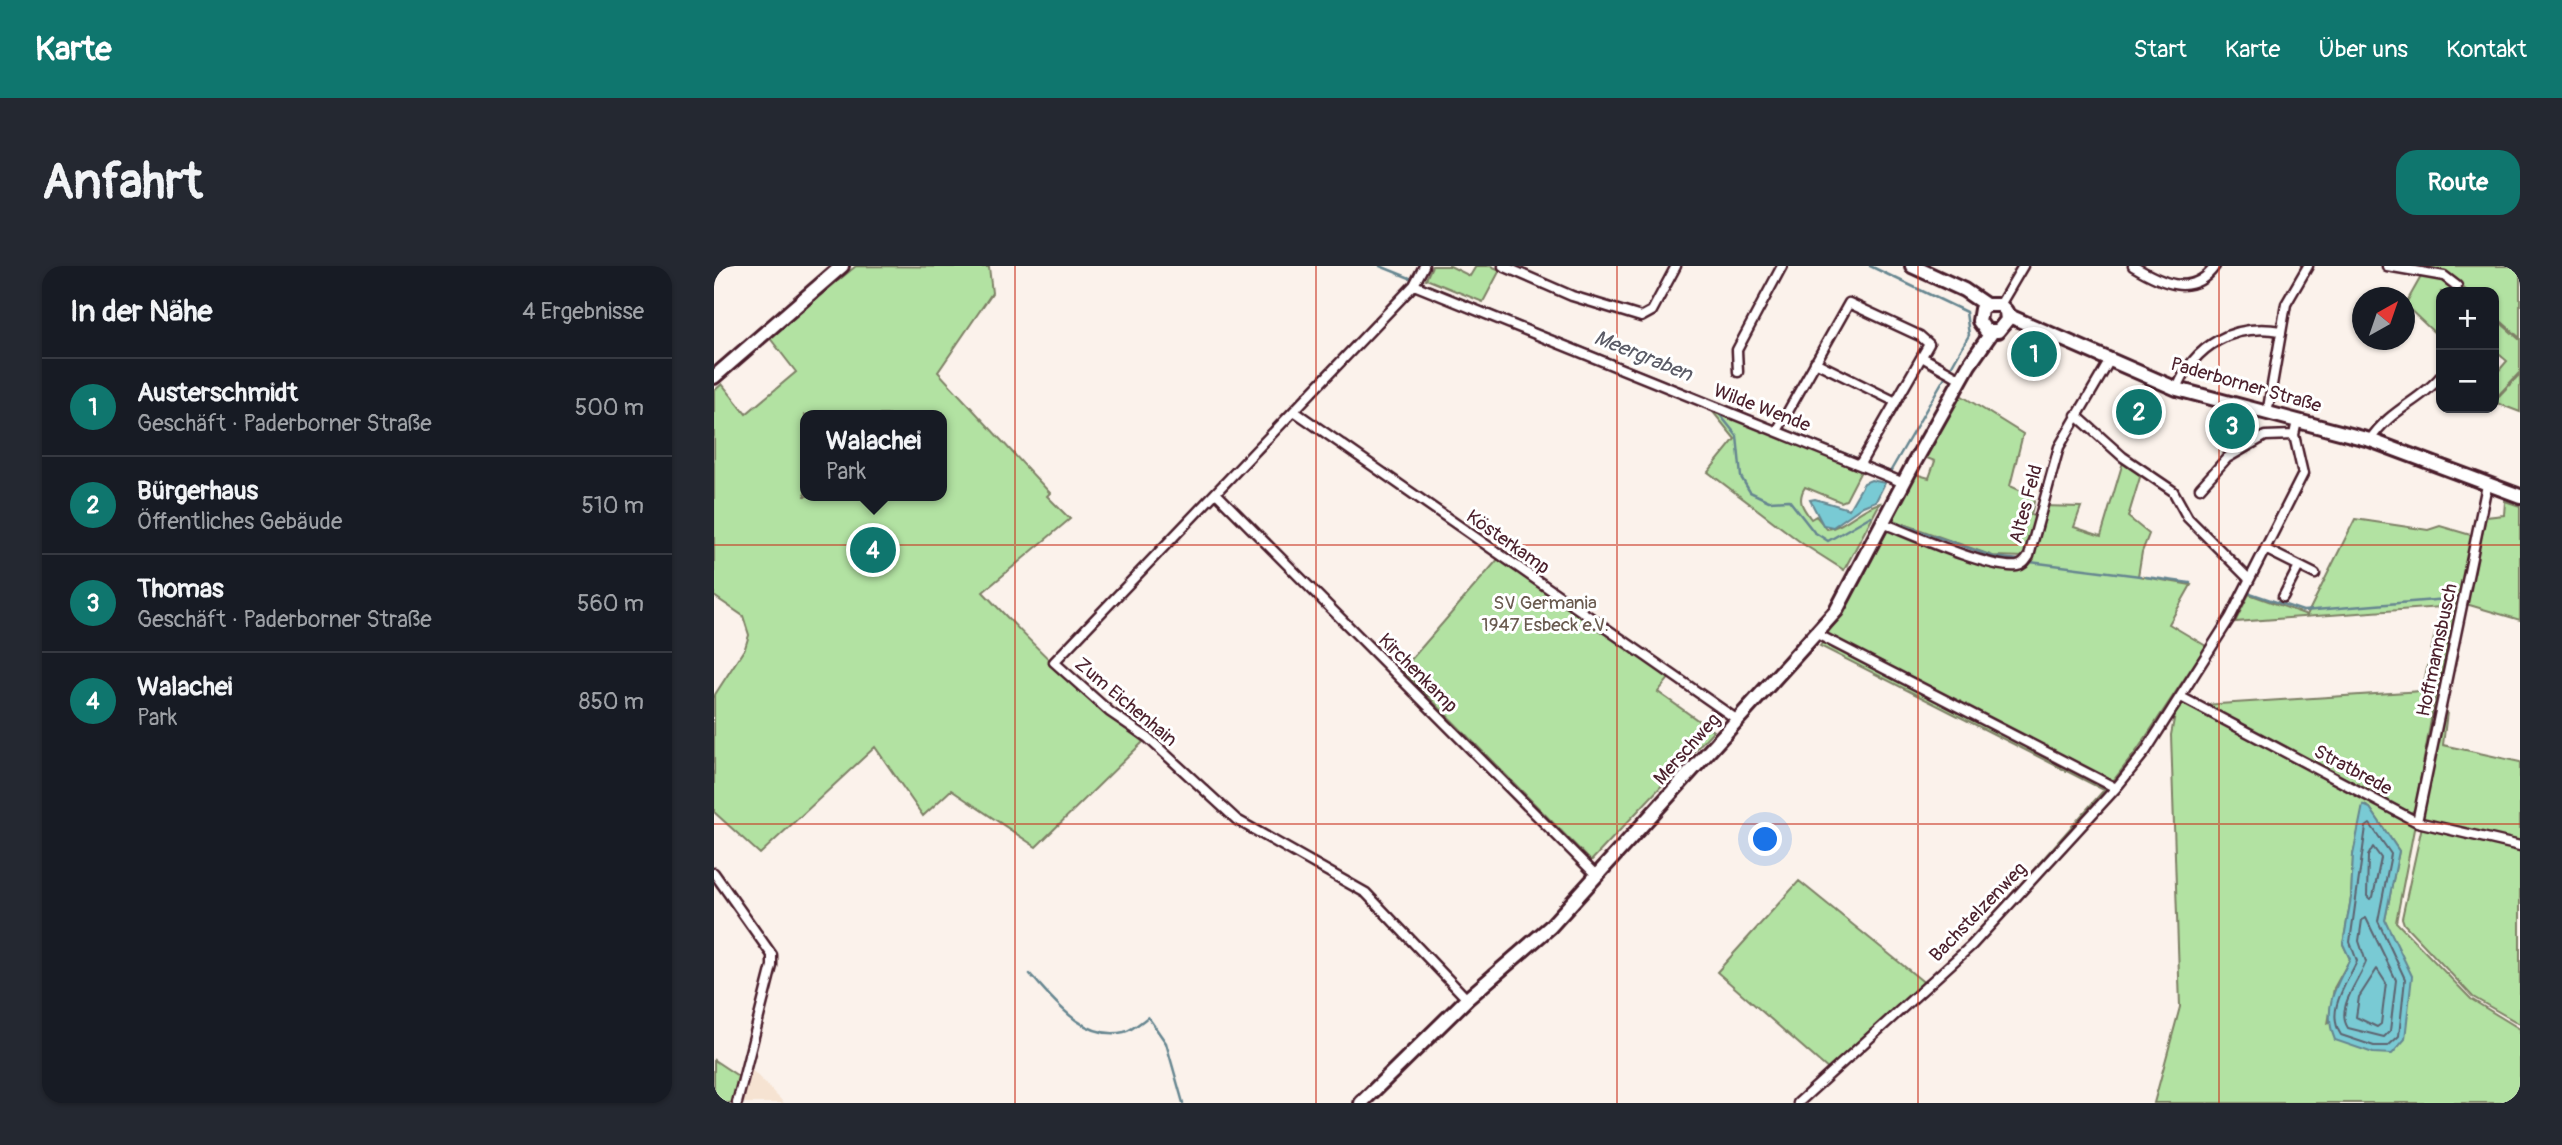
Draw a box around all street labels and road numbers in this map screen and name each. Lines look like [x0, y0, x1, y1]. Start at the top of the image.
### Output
street label: Paderborner Straße [2168, 352, 2325, 418]
street label: Wilde Wende [1710, 379, 1814, 438]
street label: Altes Feld [2004, 462, 2048, 546]
street label: Kösterkamp [1461, 504, 1555, 580]
street label: Hoffmannsbusch [2411, 581, 2463, 719]
street label: Kirchenkamp [1373, 628, 1463, 718]
street label: Zum Eichenhain [1070, 652, 1182, 752]
street label: Merschweg [1648, 708, 1726, 790]
street label: Stratbrede [2310, 739, 2397, 801]
street label: Bachstelzenweg [1924, 857, 2032, 967]

